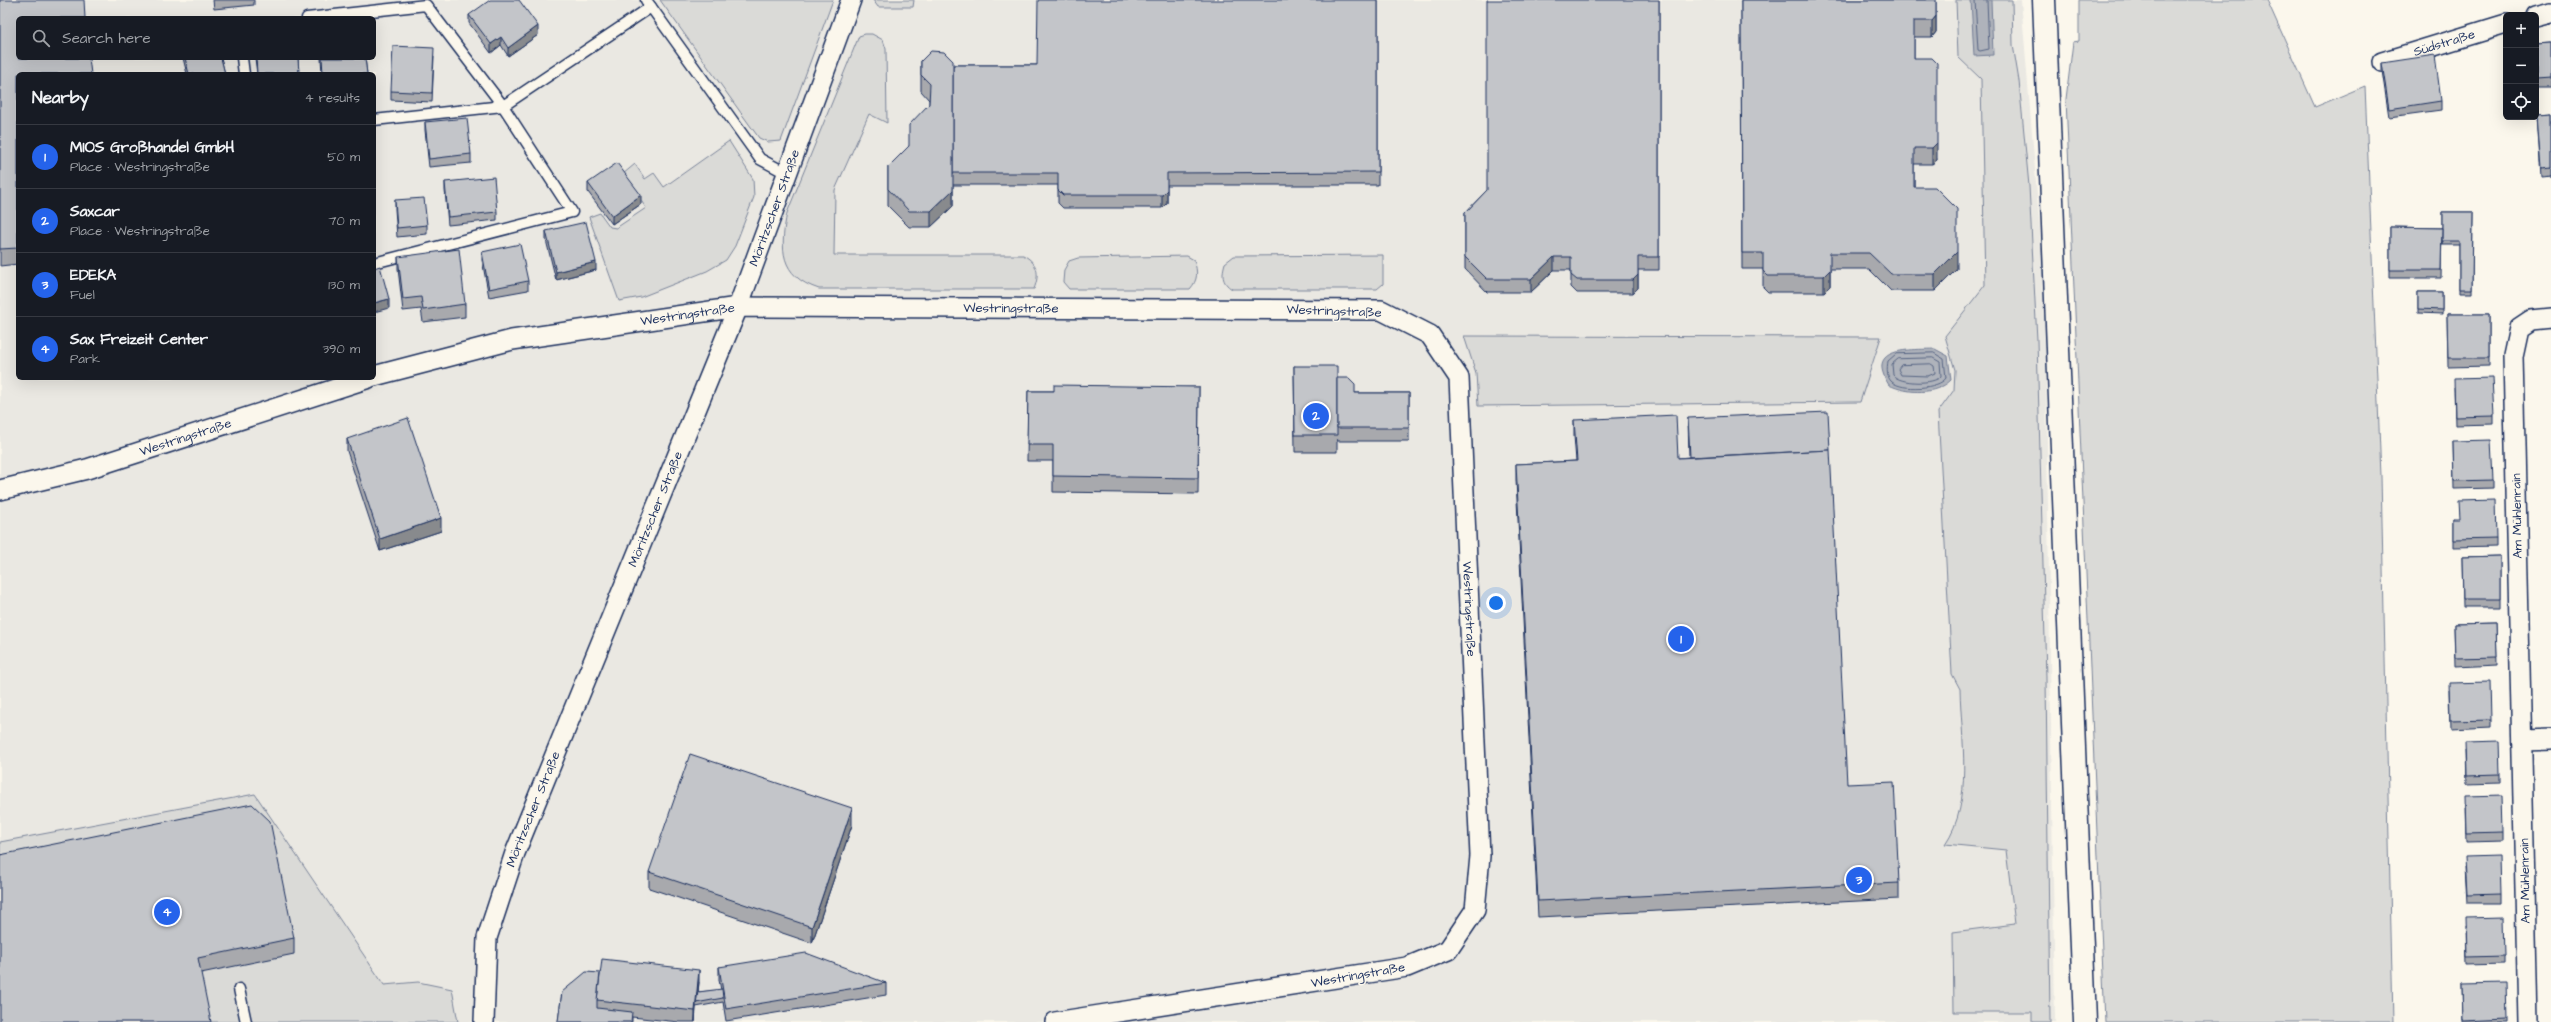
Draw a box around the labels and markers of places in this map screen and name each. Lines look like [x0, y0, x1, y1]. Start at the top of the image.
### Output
pin: 2 [1303, 401, 1329, 431]
pin: 1 [1668, 624, 1694, 654]
pin: 3 [1846, 865, 1872, 895]
pin: 4 [154, 897, 180, 927]

